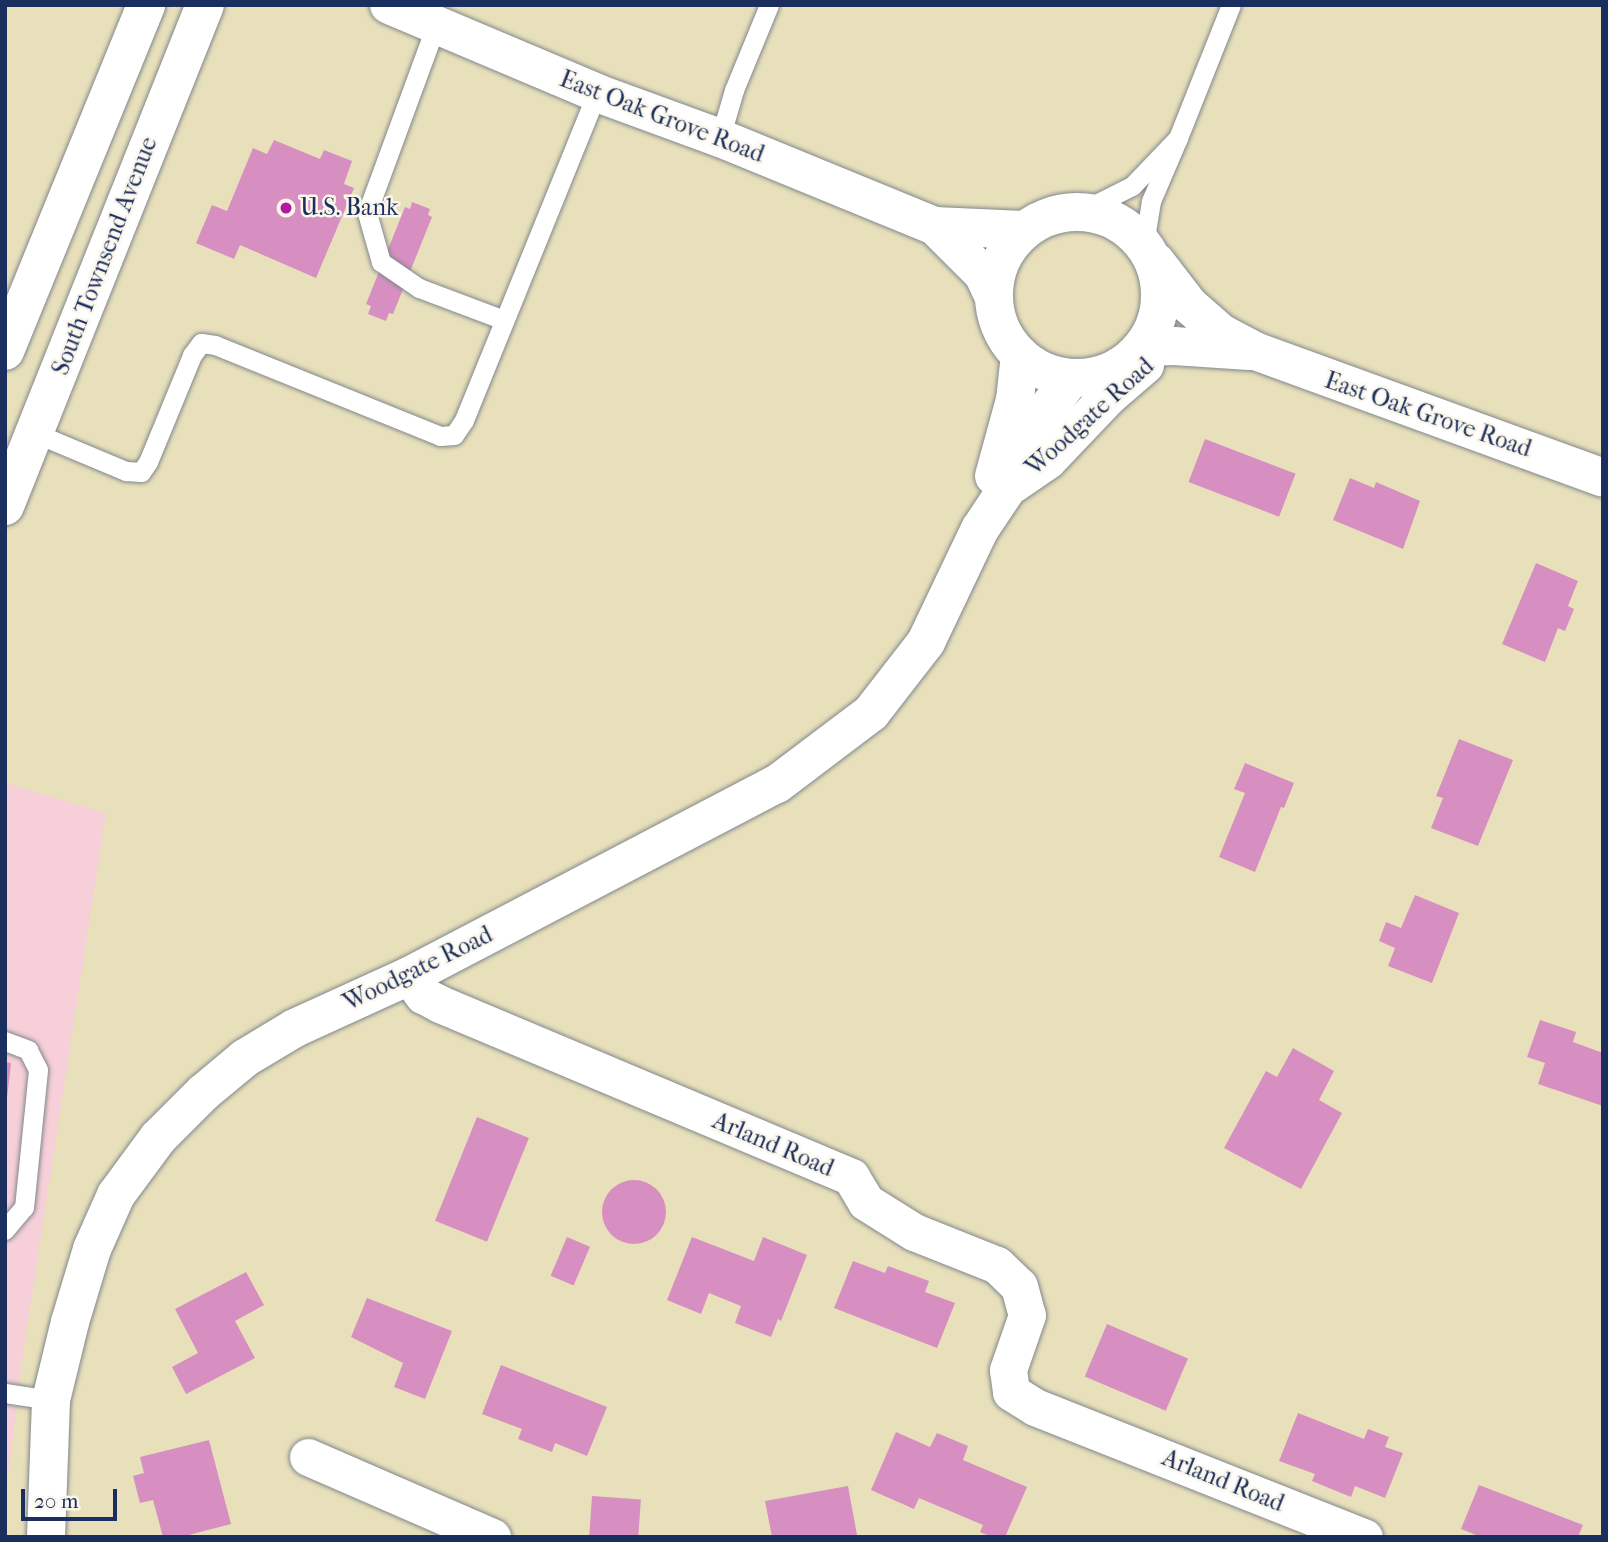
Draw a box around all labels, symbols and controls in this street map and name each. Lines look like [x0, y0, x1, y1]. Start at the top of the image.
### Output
street label: East Oak Grove Road [556, 65, 768, 169]
street label: South Townsend Avenue [46, 133, 164, 379]
place label: U.S. Bank [300, 194, 398, 222]
marker: U.S. Bank [278, 200, 294, 216]
street label: Woodgate Road [1020, 352, 1160, 482]
street label: East Oak Grove Road [1321, 366, 1535, 464]
street label: Woodgate Road [339, 920, 497, 1018]
street label: Arland Road [708, 1107, 838, 1183]
street label: Arland Road [1158, 1444, 1288, 1518]
scale bar [24, 1476, 121, 1520]
text: 20 m [34, 1489, 78, 1513]

